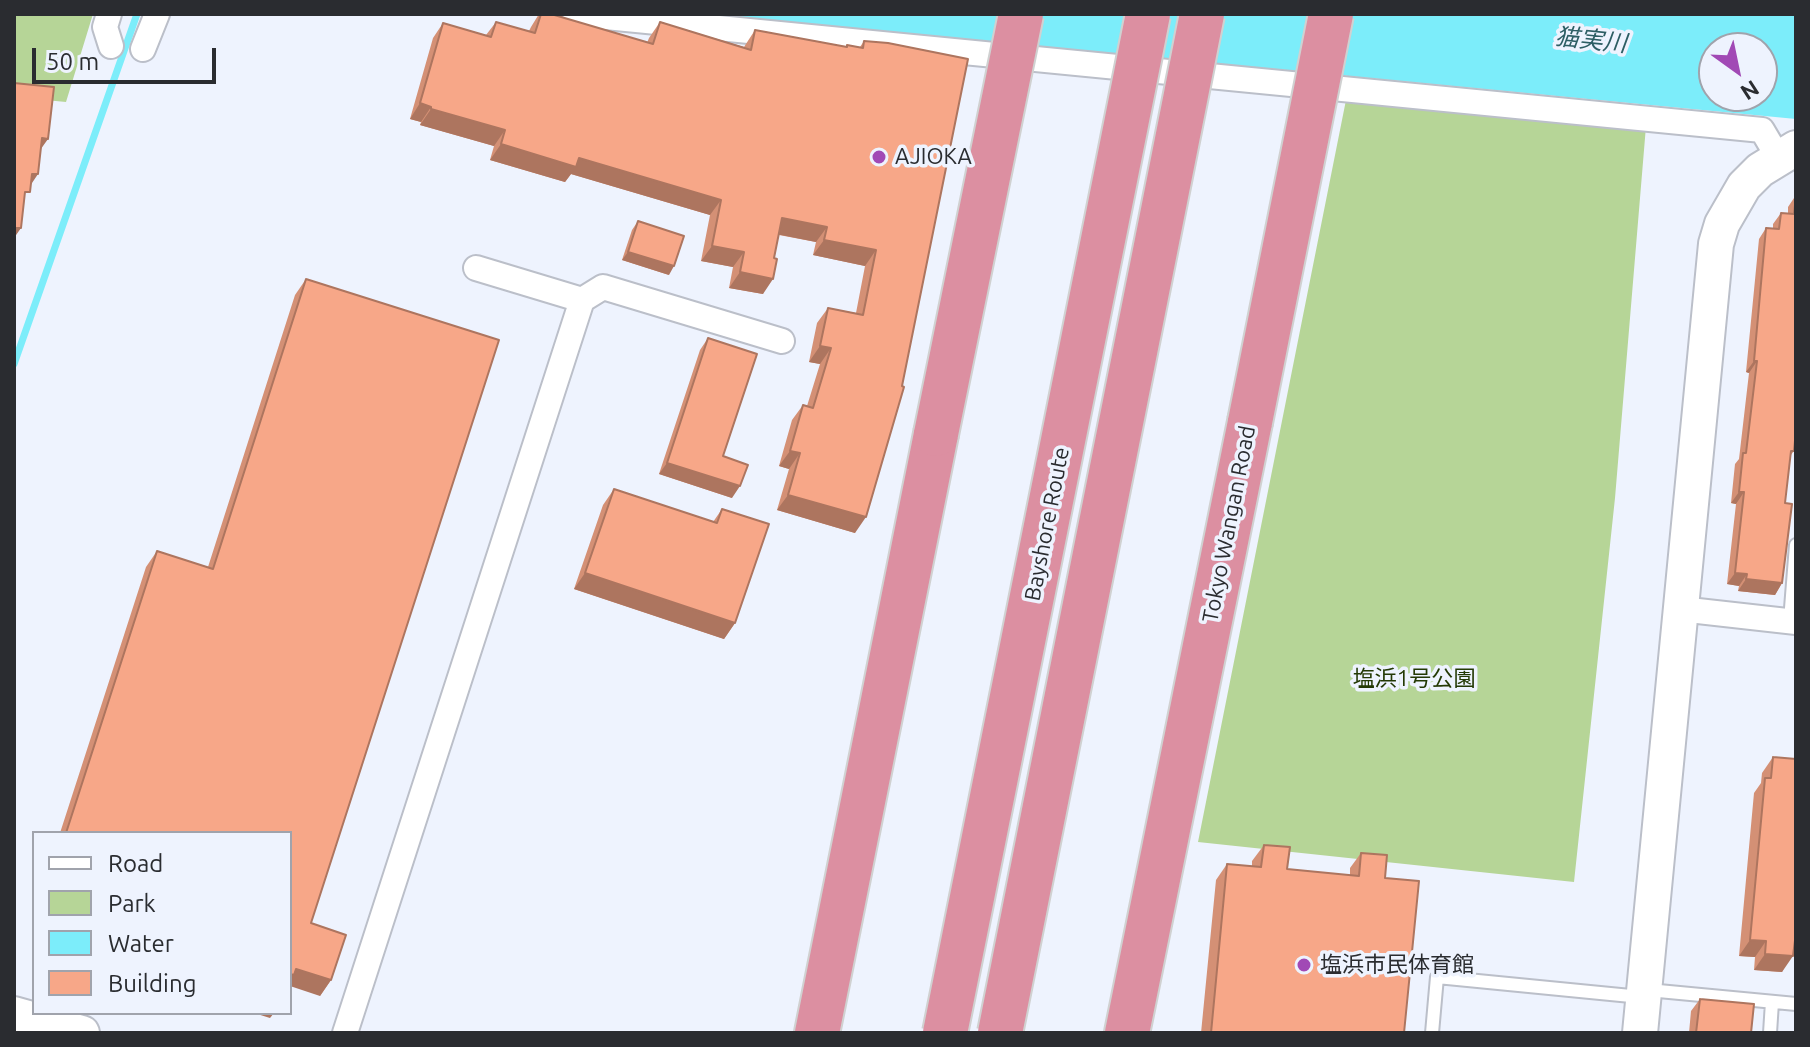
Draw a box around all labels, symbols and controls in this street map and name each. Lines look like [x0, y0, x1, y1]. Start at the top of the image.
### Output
water label: 猫実川 [1554, 22, 1628, 58]
scale bar [36, 32, 220, 82]
north arrow [1698, 32, 1778, 112]
text: 50 m [46, 48, 99, 75]
text: N [1737, 76, 1764, 106]
place label: AJIOKA [895, 144, 972, 170]
marker: AJIOKA [870, 148, 888, 166]
street label: Tokyo Wangan Road [1197, 423, 1261, 625]
street label: Bayshore Route [1019, 445, 1075, 603]
park label: 塩浜1号公園 [1353, 666, 1475, 692]
legend [32, 831, 292, 1015]
text: Road [108, 850, 163, 877]
text: Park [108, 890, 156, 917]
text: Water [108, 930, 174, 957]
place label: 塩浜市民体育館 [1320, 952, 1474, 978]
marker: 塩浜市民体育館 [1295, 956, 1313, 974]
text: Building [108, 970, 196, 997]

